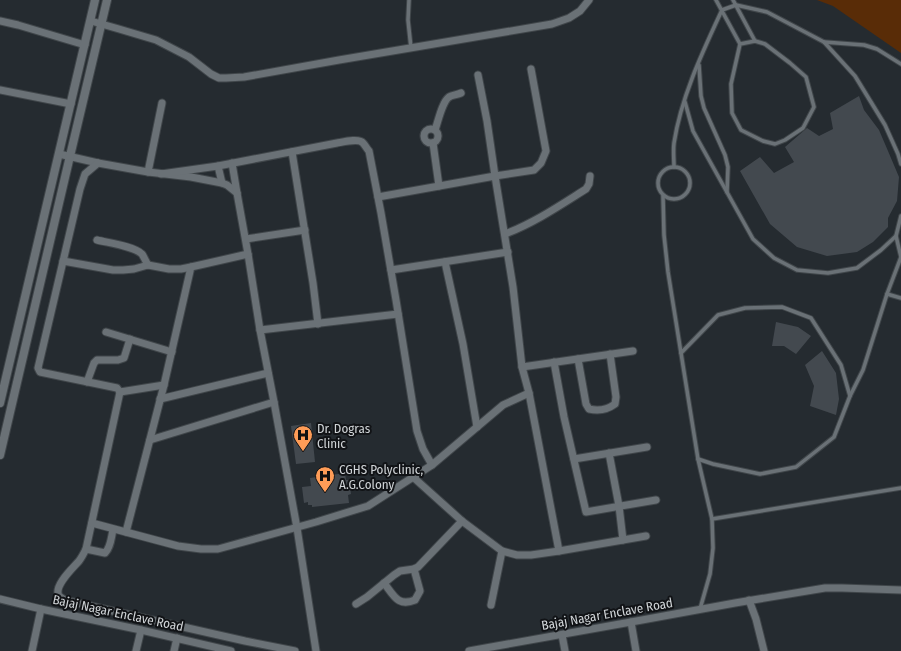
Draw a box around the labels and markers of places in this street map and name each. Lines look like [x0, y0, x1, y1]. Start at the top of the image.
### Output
place label: Dr. Dogras Clinic [317, 421, 371, 451]
hospital icon: Dr. Dogras Clinic [292, 424, 314, 452]
place label: CGHS Polyclinic, A.G.Colony [339, 462, 424, 492]
hospital icon: CGHS Polyclinic, A.G.Colony [314, 465, 336, 493]

